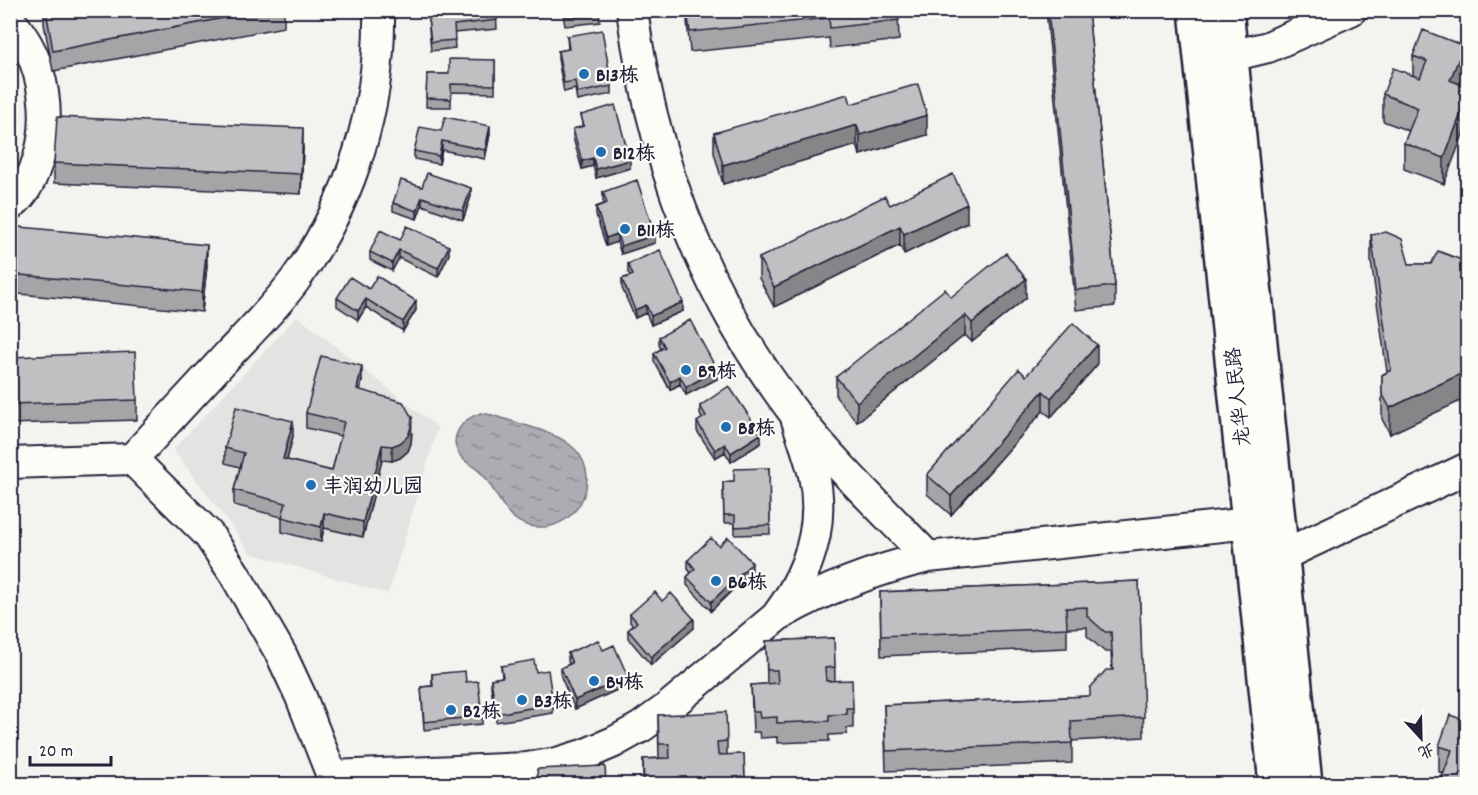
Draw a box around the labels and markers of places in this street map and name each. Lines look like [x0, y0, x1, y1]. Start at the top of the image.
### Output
place label: B13栋 [596, 63, 639, 91]
marker: B13栋 [577, 67, 591, 81]
place label: B12栋 [613, 141, 656, 169]
marker: B12栋 [594, 145, 608, 159]
place label: B11栋 [637, 218, 675, 246]
marker: B11栋 [618, 222, 632, 236]
place label: B9栋 [698, 359, 737, 387]
marker: B9栋 [679, 363, 693, 377]
place label: B8栋 [738, 416, 776, 444]
marker: B8栋 [719, 420, 733, 434]
place label: 丰润幼儿园 [323, 474, 423, 502]
marker: 丰润幼儿园 [304, 478, 318, 492]
place label: B6栋 [728, 570, 767, 598]
marker: B6栋 [709, 574, 723, 588]
place label: B4栋 [606, 670, 644, 698]
marker: B4栋 [587, 674, 601, 688]
place label: B3栋 [534, 689, 572, 717]
marker: B3栋 [515, 693, 529, 707]
place label: B2栋 [463, 699, 501, 727]
marker: B2栋 [444, 703, 458, 717]

